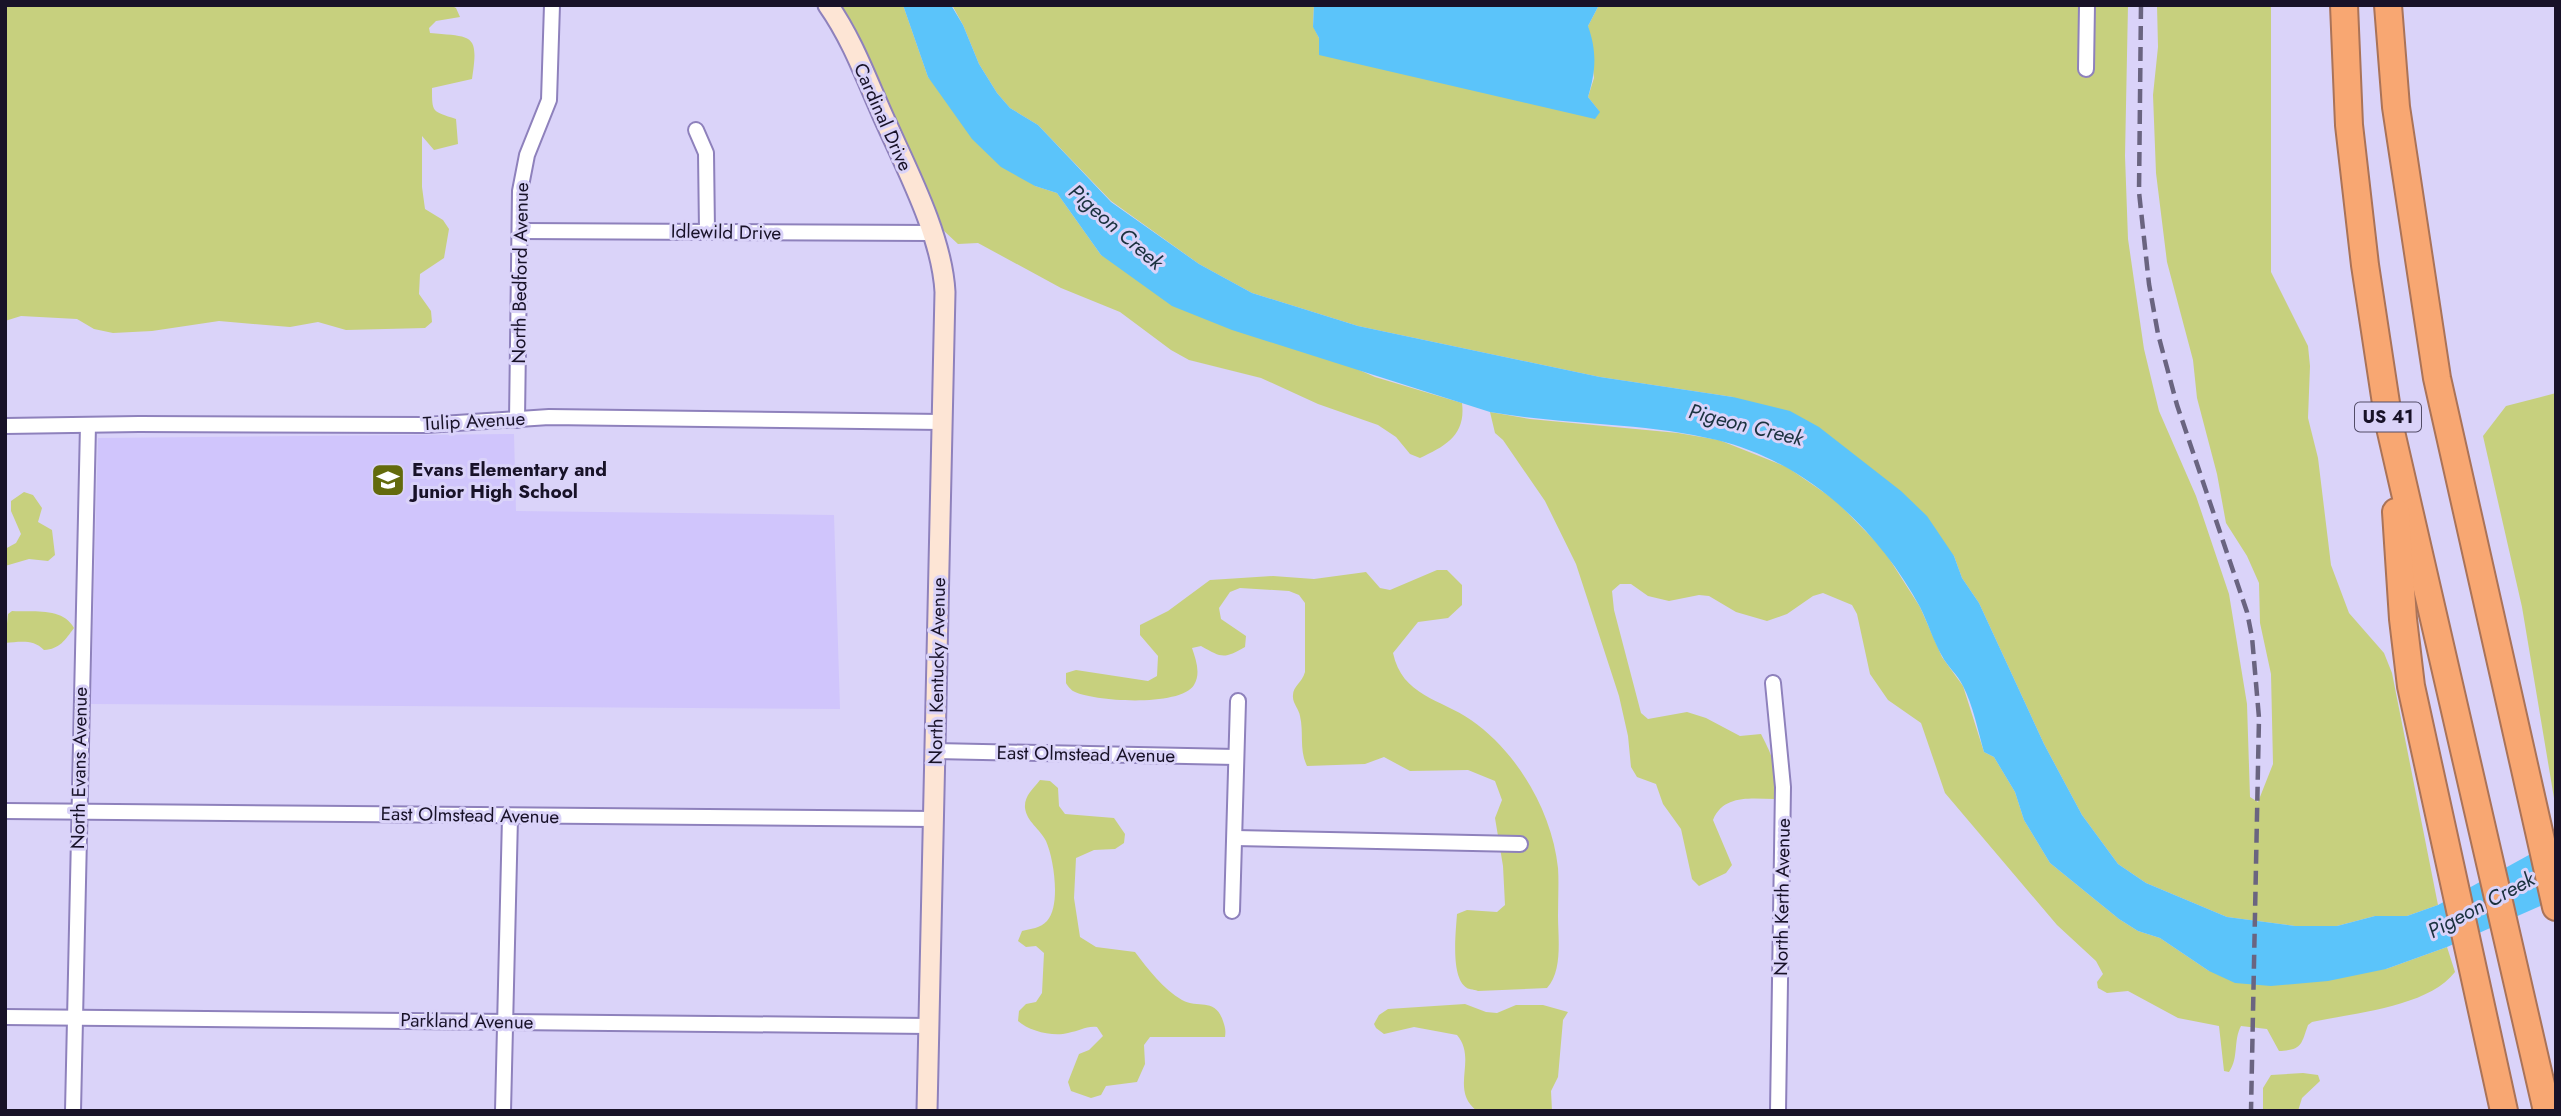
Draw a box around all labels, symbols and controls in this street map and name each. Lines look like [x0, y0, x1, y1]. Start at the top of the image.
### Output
street label: Cardinal Drive [847, 59, 919, 176]
water label: Pigeon Creek [1062, 177, 1171, 277]
street label: North Bedford Avenue [505, 182, 535, 364]
street label: Idlewild Drive [671, 218, 782, 246]
water label: Pigeon Creek [1685, 396, 1808, 454]
road number: US 41 [2355, 402, 2421, 432]
street label: Tulip Avenue [422, 405, 526, 437]
place label: Evans Elementary and Junior High School [408, 456, 607, 505]
school or university icon: Evans Elementary and Junior High School [369, 461, 407, 499]
street label: North Kentucky Avenue [922, 577, 952, 765]
street label: North Evans Avenue [64, 686, 94, 849]
street label: East Olmstead Avenue [996, 739, 1176, 769]
street label: East Olmstead Avenue [380, 800, 560, 830]
street label: North Kerth Avenue [1767, 818, 1797, 976]
water label: Pigeon Creek [2422, 864, 2541, 946]
street label: Parkland Avenue [400, 1006, 534, 1036]

